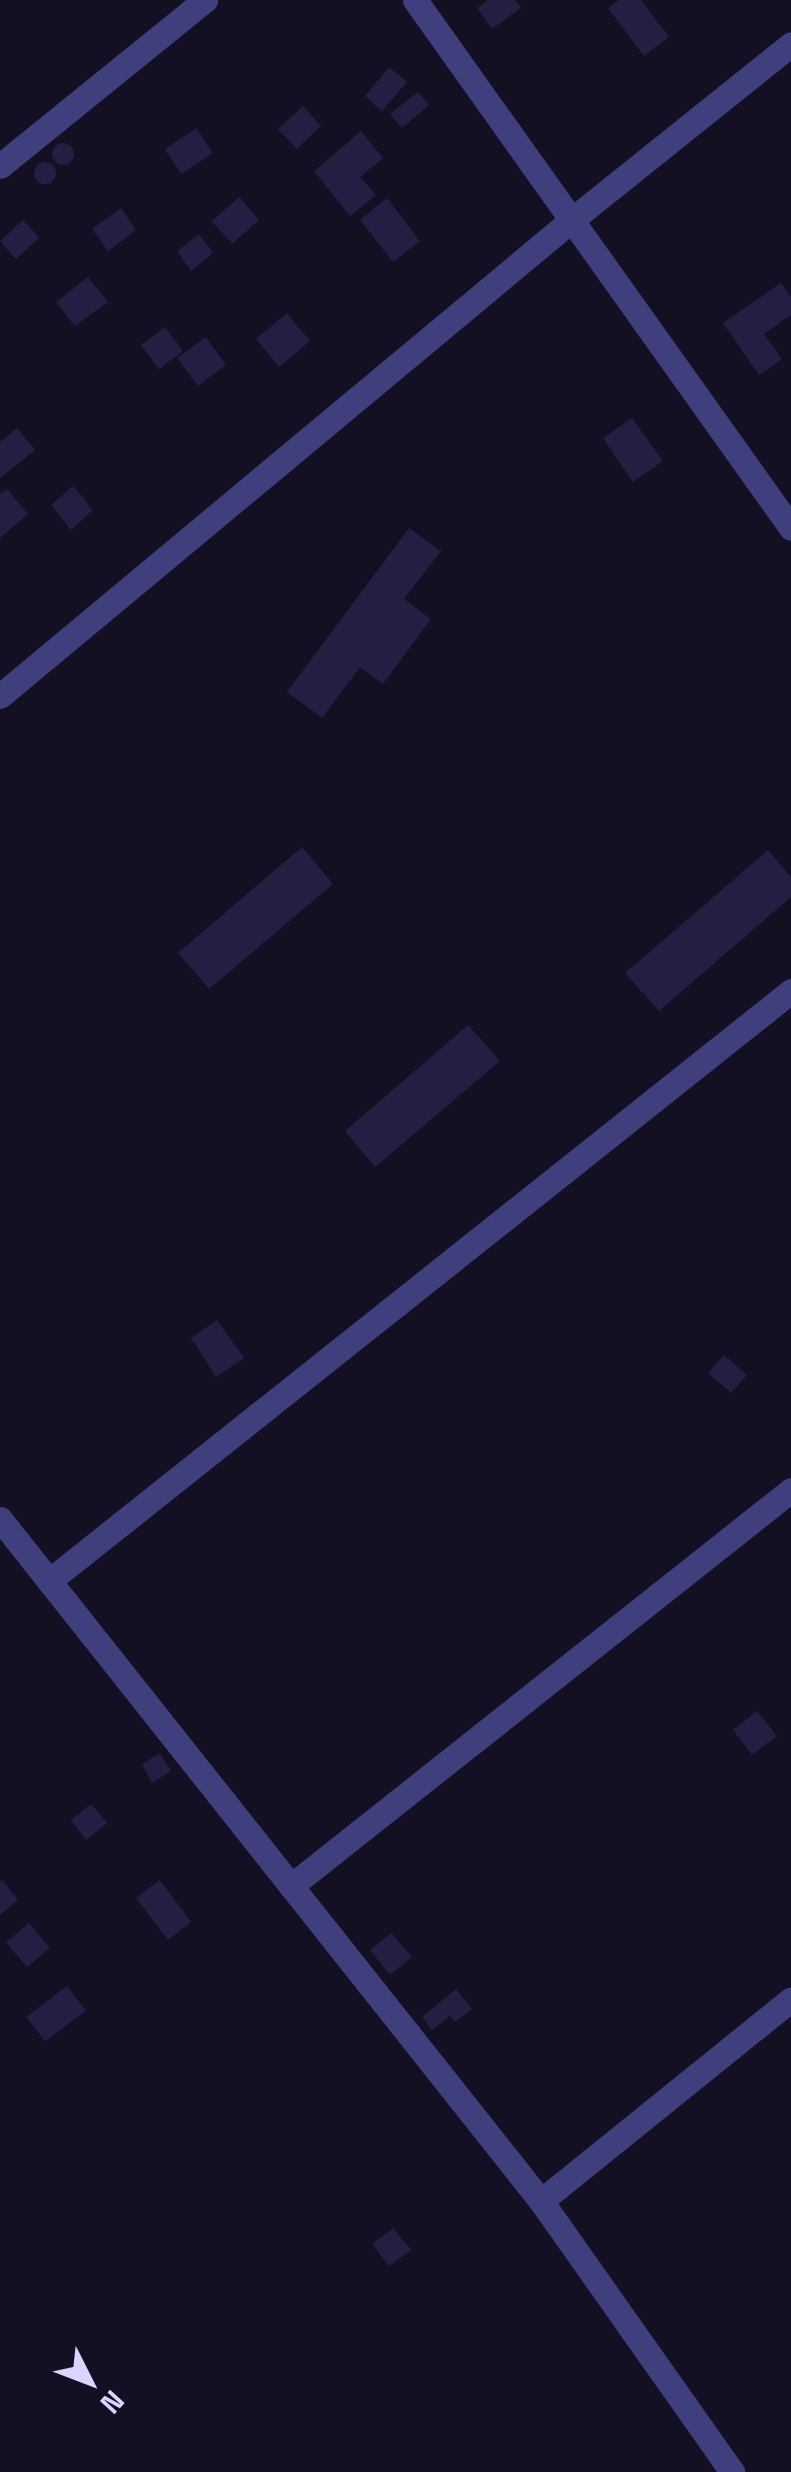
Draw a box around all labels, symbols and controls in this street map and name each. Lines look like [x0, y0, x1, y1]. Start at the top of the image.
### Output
north arrow [40, 2332, 140, 2432]
text: N [93, 2383, 132, 2421]

